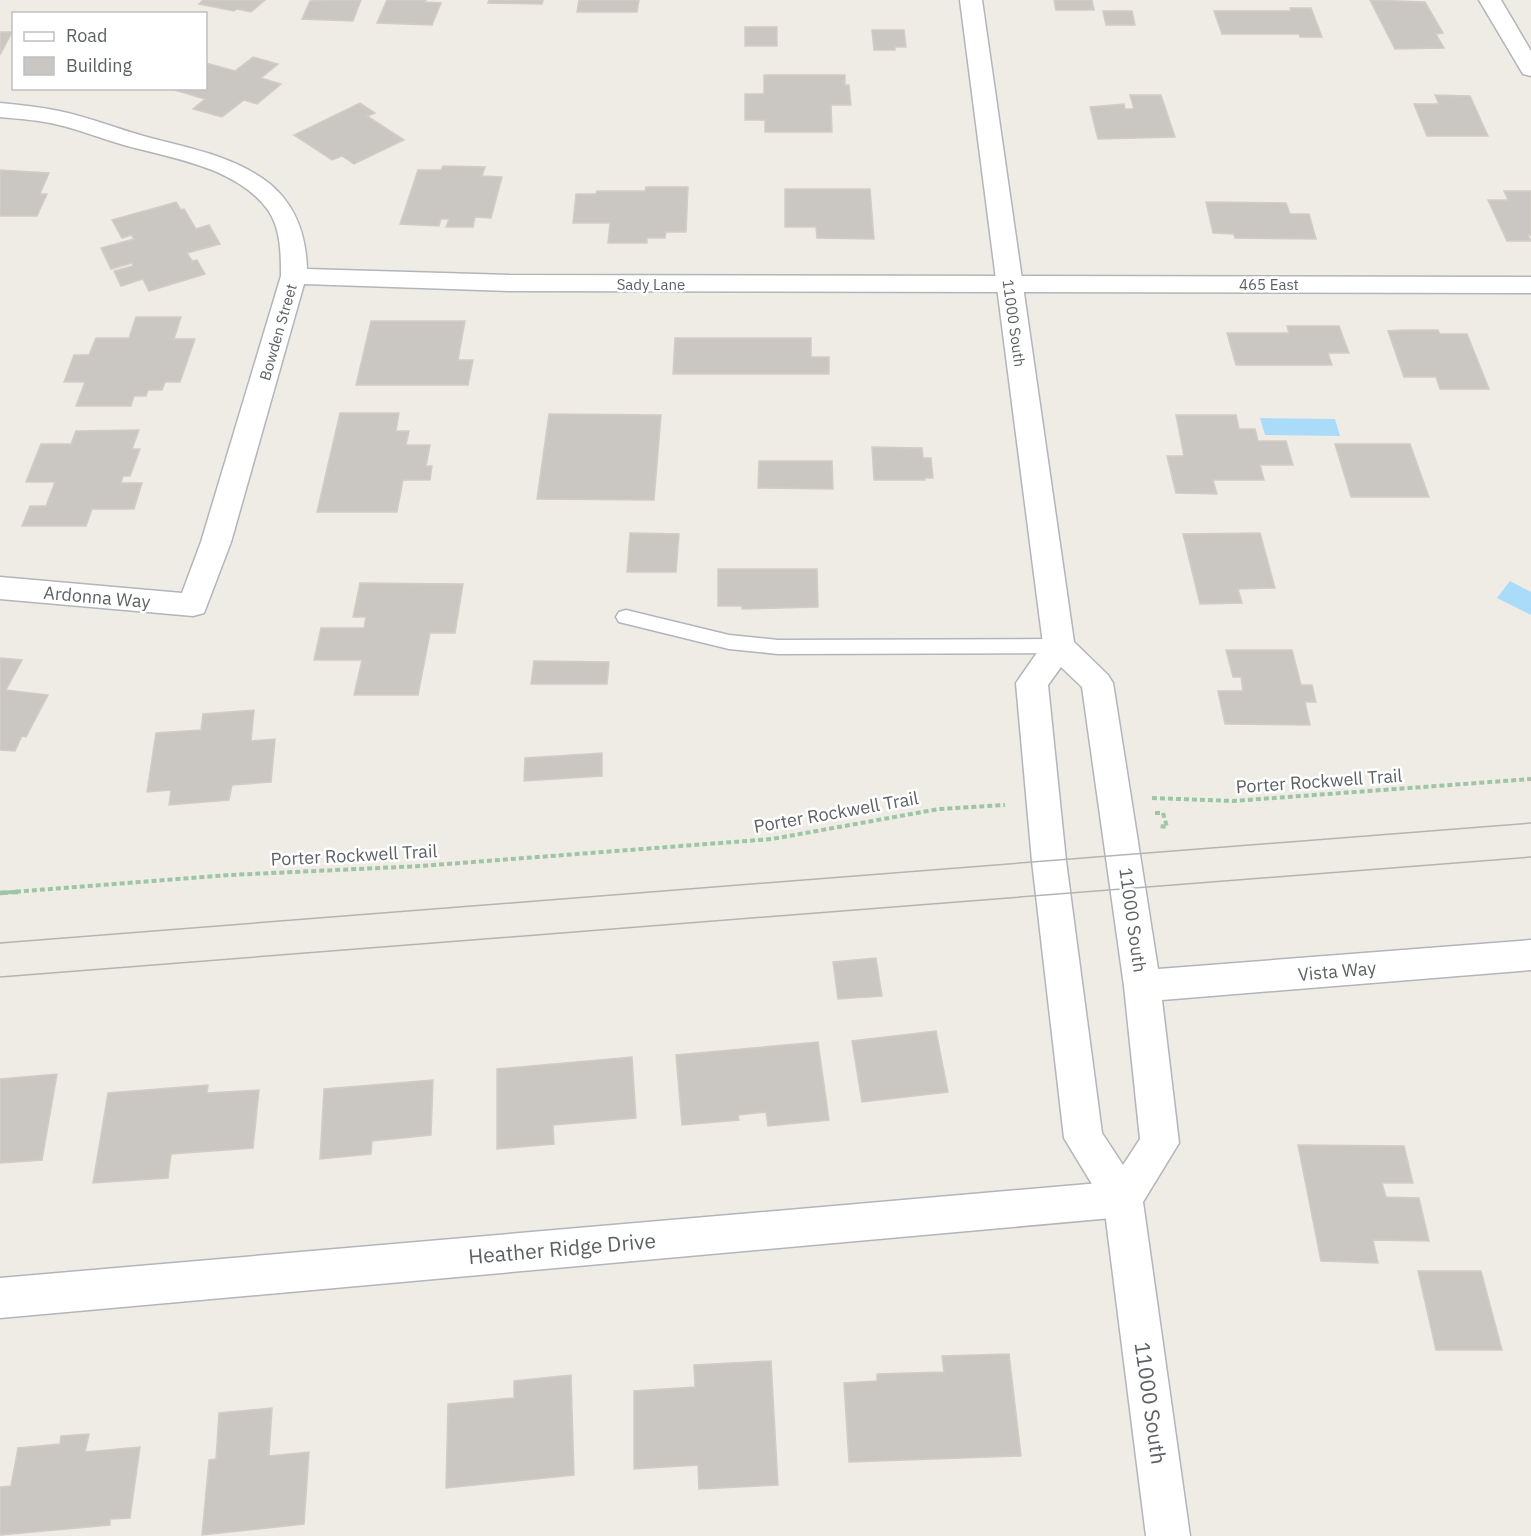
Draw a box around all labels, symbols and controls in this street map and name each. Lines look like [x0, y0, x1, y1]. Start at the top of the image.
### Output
legend [12, 12, 207, 90]
text: Road [66, 24, 107, 47]
text: Building [66, 54, 133, 77]
street label: Sady Lane [617, 275, 685, 294]
street label: 465 East [1239, 275, 1299, 294]
street label: 11000 South [998, 278, 1030, 368]
street label: Bowden Street [255, 281, 301, 383]
street label: Ardonna Way [43, 581, 151, 613]
street label: Porter Rockwell Trail [1235, 764, 1403, 798]
street label: Porter Rockwell Trail [752, 786, 920, 838]
street label: Porter Rockwell Trail [270, 839, 438, 871]
street label: 11000 South [1114, 866, 1152, 974]
street label: Vista Way [1297, 956, 1377, 986]
street label: Heather Ridge Drive [467, 1226, 657, 1270]
street label: 11000 South [1129, 1340, 1173, 1466]

